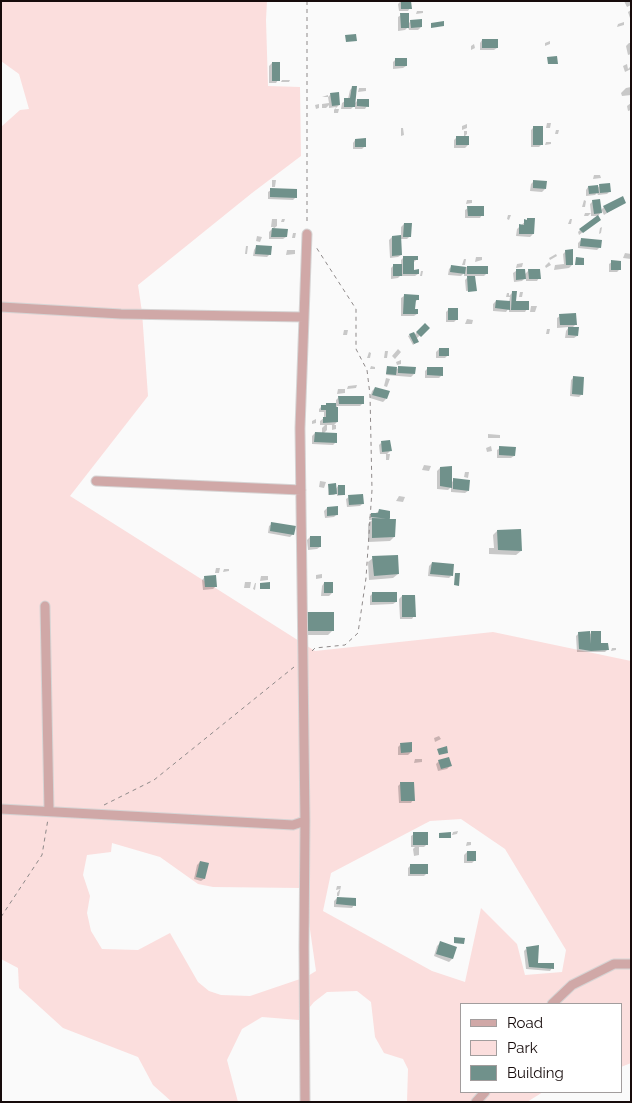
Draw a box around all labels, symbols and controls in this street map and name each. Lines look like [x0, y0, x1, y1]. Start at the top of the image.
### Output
legend [460, 1003, 622, 1093]
text: Road [507, 1014, 543, 1032]
text: Park [507, 1039, 538, 1057]
text: Building [507, 1064, 564, 1082]

